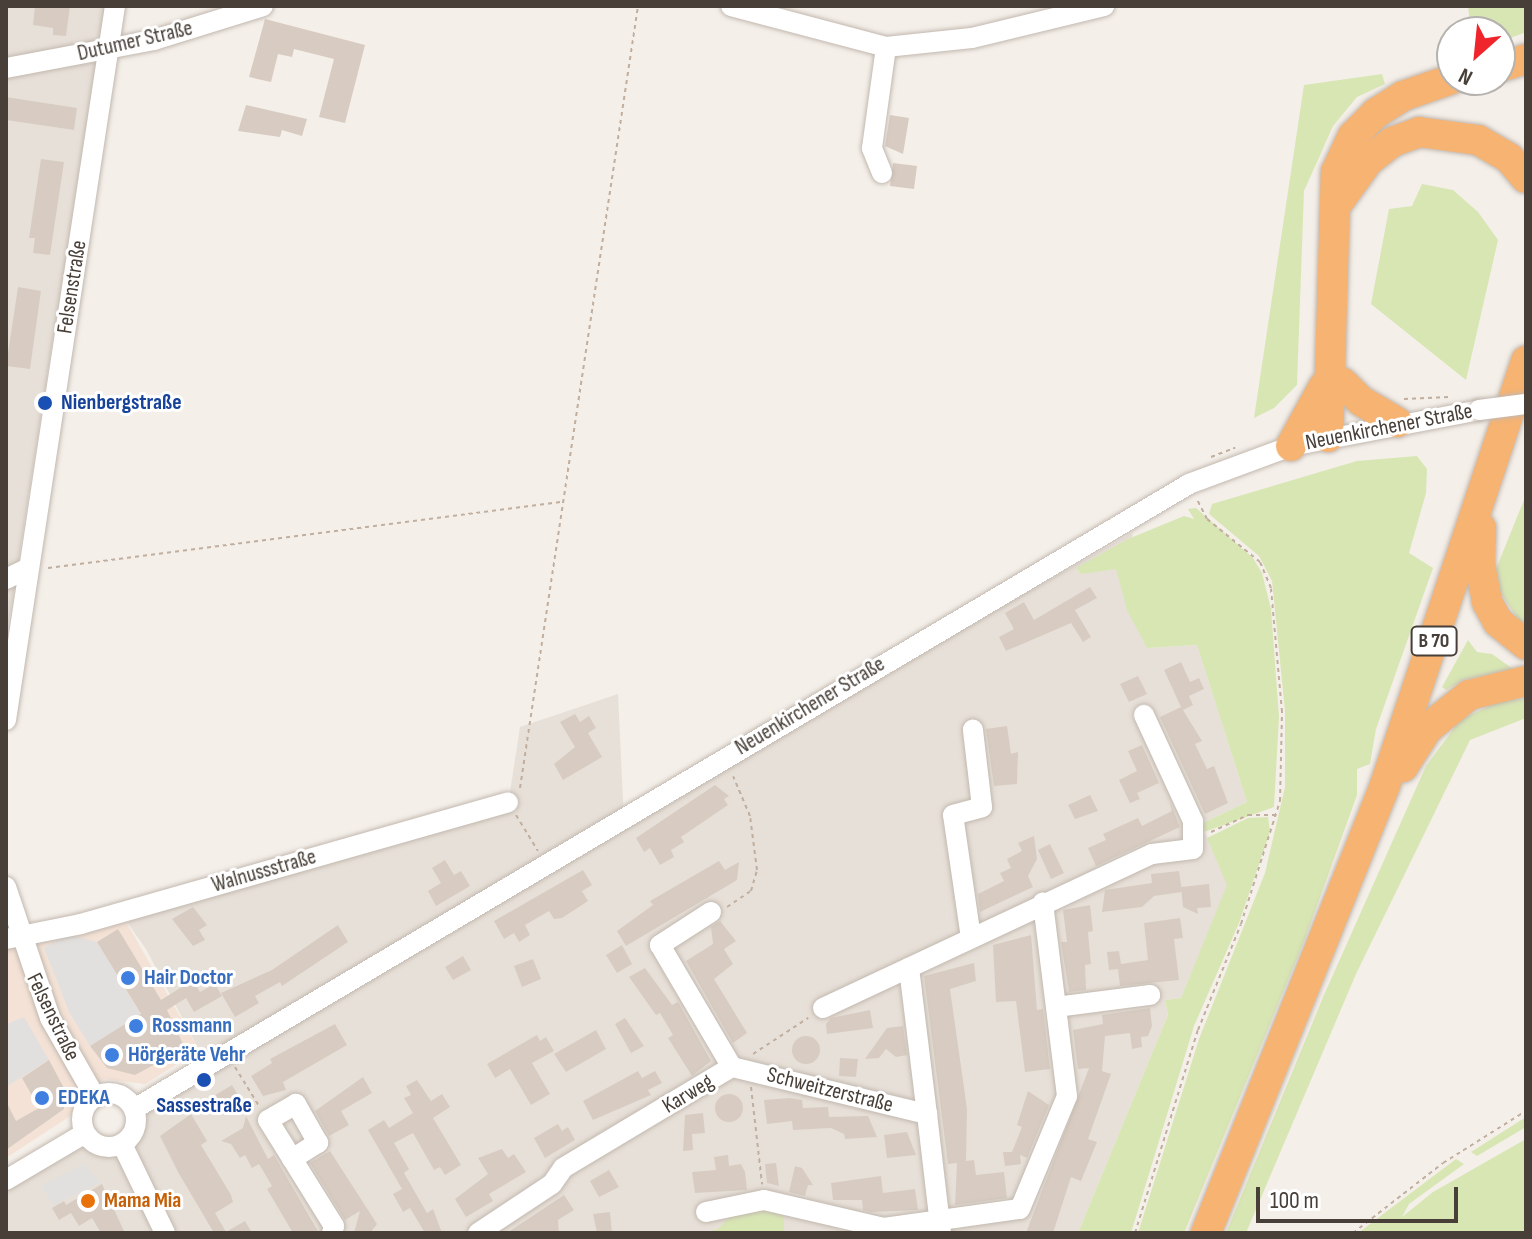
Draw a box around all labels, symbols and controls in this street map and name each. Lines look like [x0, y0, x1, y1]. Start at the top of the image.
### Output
street label: Dutumer Straße [75, 15, 195, 67]
north arrow [1436, 16, 1516, 96]
text: N [1454, 61, 1477, 91]
street label: Felsenstraße [52, 238, 92, 336]
place label: Nienbergstraße [61, 390, 182, 416]
marker: Nienbergstraße [36, 394, 54, 412]
street label: Neuenkirchener Straße [1303, 398, 1475, 456]
road number: B 70 [1410, 625, 1458, 657]
street label: Neuenkirchener Straße [730, 651, 890, 761]
street label: Walnussstraße [209, 844, 319, 898]
place label: Hair Doctor [144, 965, 233, 991]
street label: Felsenstraße [20, 969, 86, 1065]
marker: Hair Doctor [119, 969, 137, 987]
place label: Rossmann [152, 1013, 232, 1039]
marker: Rossmann [127, 1017, 145, 1035]
place label: Hörgeräte Vehr [128, 1042, 246, 1068]
marker: Hörgeräte Vehr [103, 1046, 121, 1064]
street label: Schweitzerstraße [764, 1062, 896, 1118]
street label: Karweg [658, 1069, 718, 1119]
marker: Sassestraße [195, 1071, 213, 1089]
place label: EDEKA [58, 1085, 110, 1111]
marker: EDEKA [33, 1089, 51, 1107]
place label: Sassestraße [156, 1093, 252, 1119]
scale bar [1260, 1171, 1462, 1221]
text: 100 m [1270, 1186, 1319, 1215]
place label: Mama Mia [104, 1188, 181, 1214]
marker: Mama Mia [79, 1192, 97, 1210]

